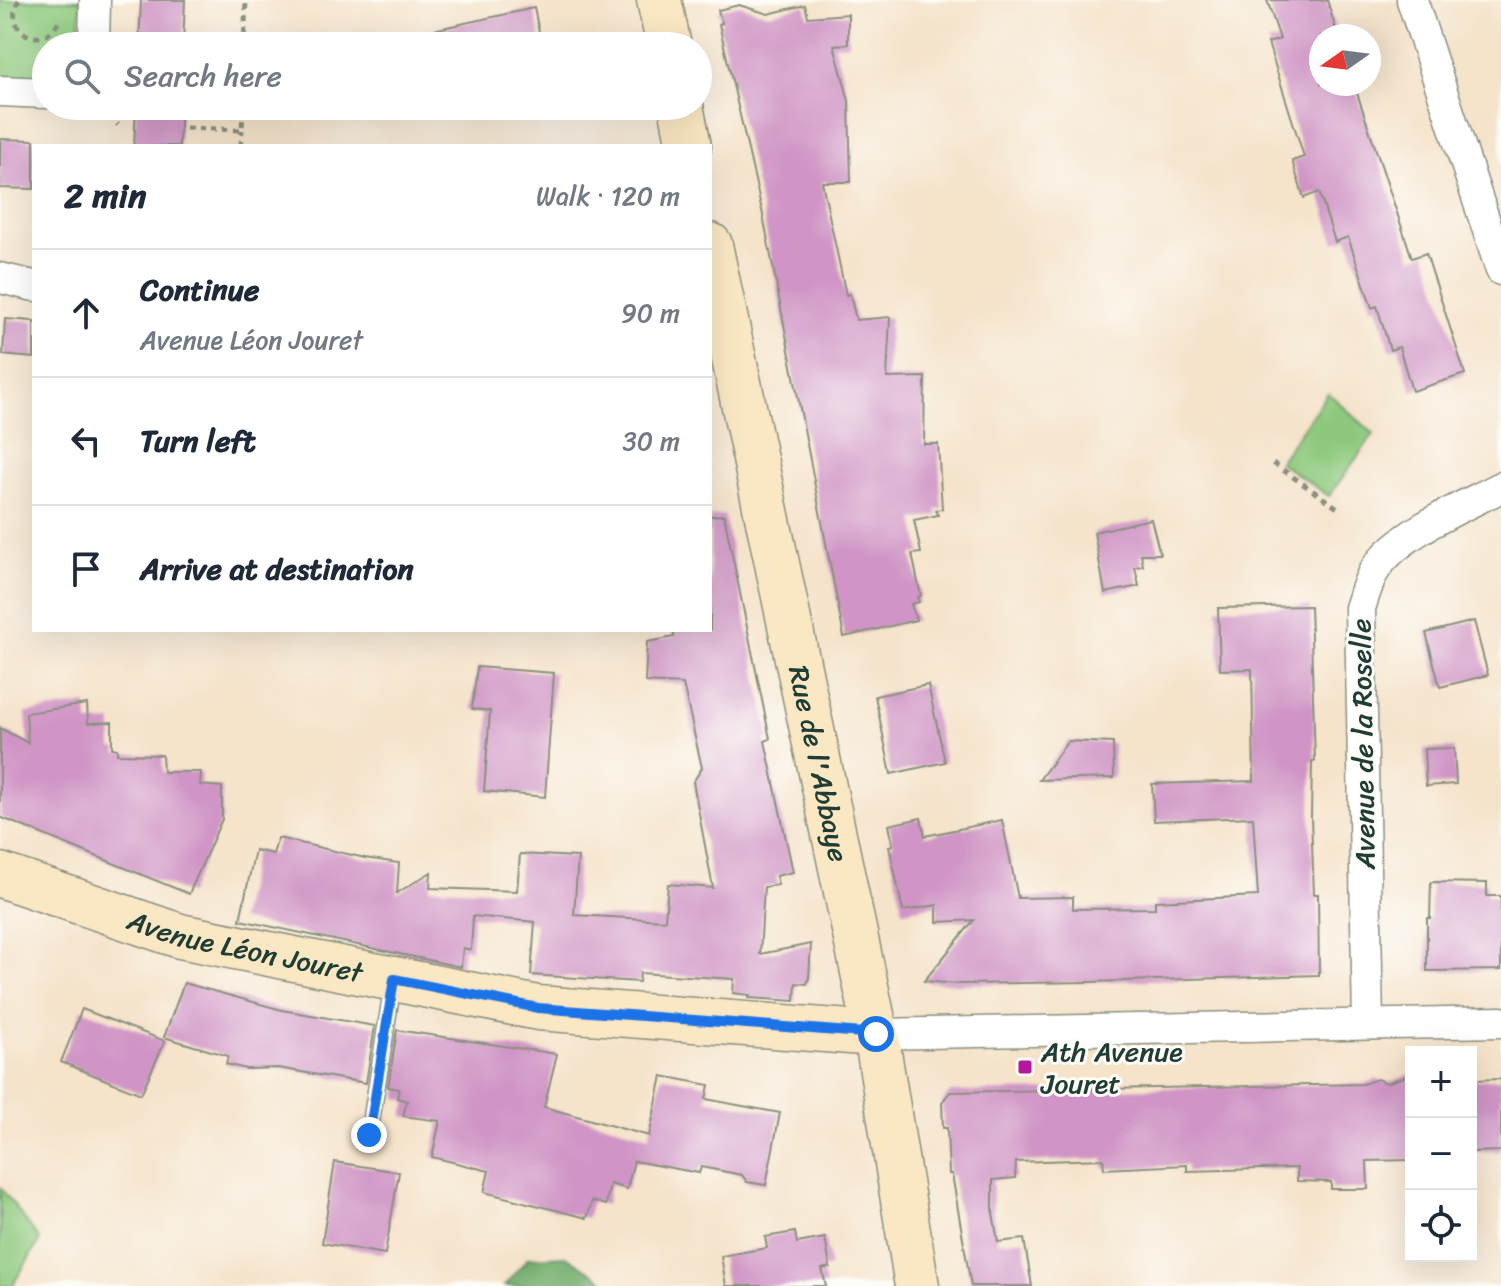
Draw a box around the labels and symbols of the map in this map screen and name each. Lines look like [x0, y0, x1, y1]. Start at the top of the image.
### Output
north arrow [1309, 24, 1381, 96]
street label: Avenue de la Roselle [1336, 618, 1390, 871]
street label: Rue de l'Abbaye [775, 661, 864, 866]
street label: Avenue Léon Jouret [120, 895, 369, 997]
route start [858, 1016, 894, 1052]
place label: Ath Avenue Jouret [1040, 1027, 1183, 1108]
marker: Ath Avenue Jouret [1016, 1058, 1034, 1076]
route end [351, 1117, 387, 1153]

